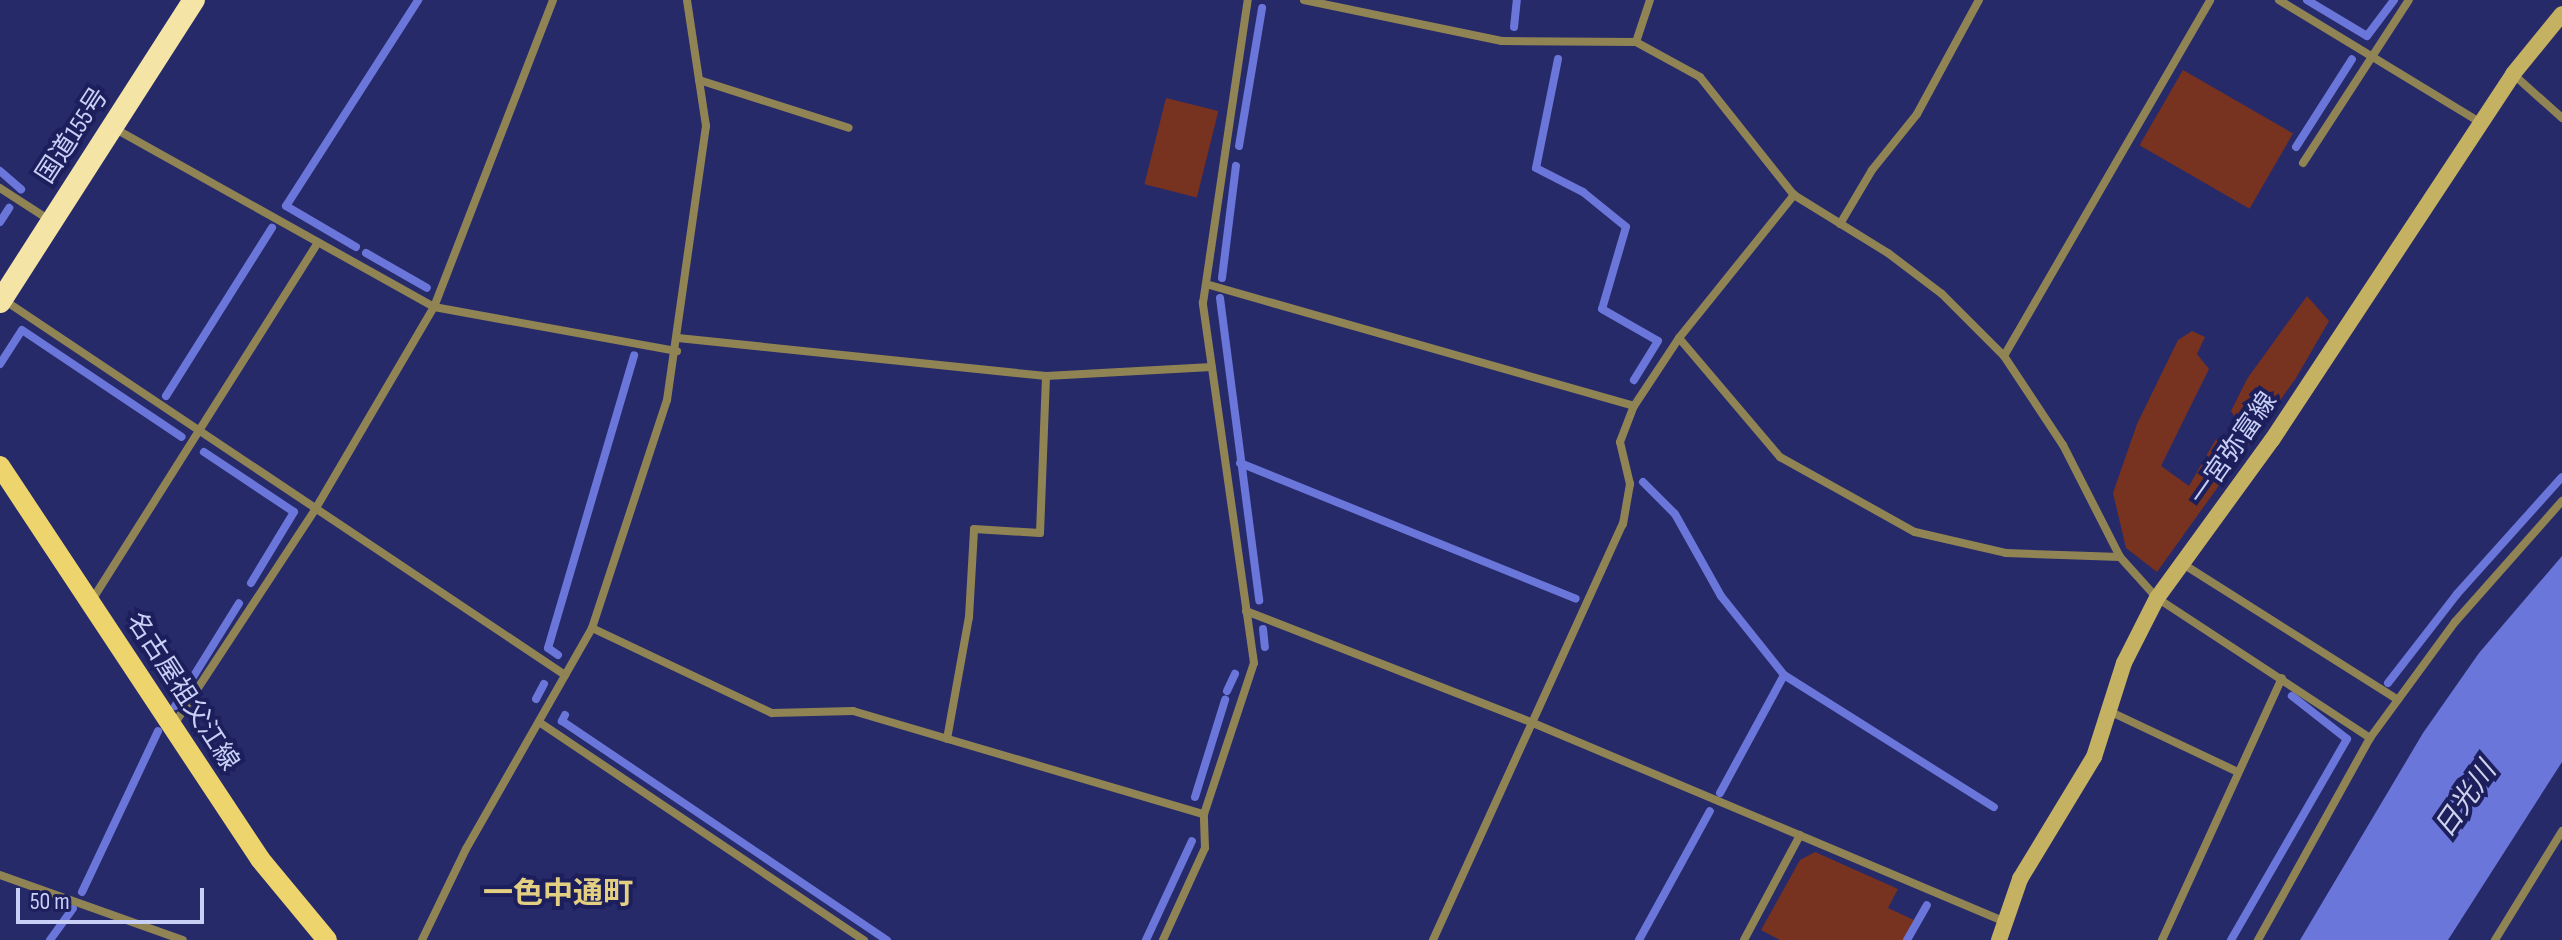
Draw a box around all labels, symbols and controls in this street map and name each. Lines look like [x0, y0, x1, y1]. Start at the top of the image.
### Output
street label: 国道155号 [31, 82, 115, 190]
street label: 一宮弥富線 [2184, 387, 2284, 511]
street label: 名古屋祖父江線 [119, 607, 245, 777]
water label: 日光川 [2428, 756, 2504, 844]
scale bar [20, 872, 208, 922]
district label: 一色中通町 [483, 876, 633, 912]
text: 50 m [30, 887, 70, 916]

